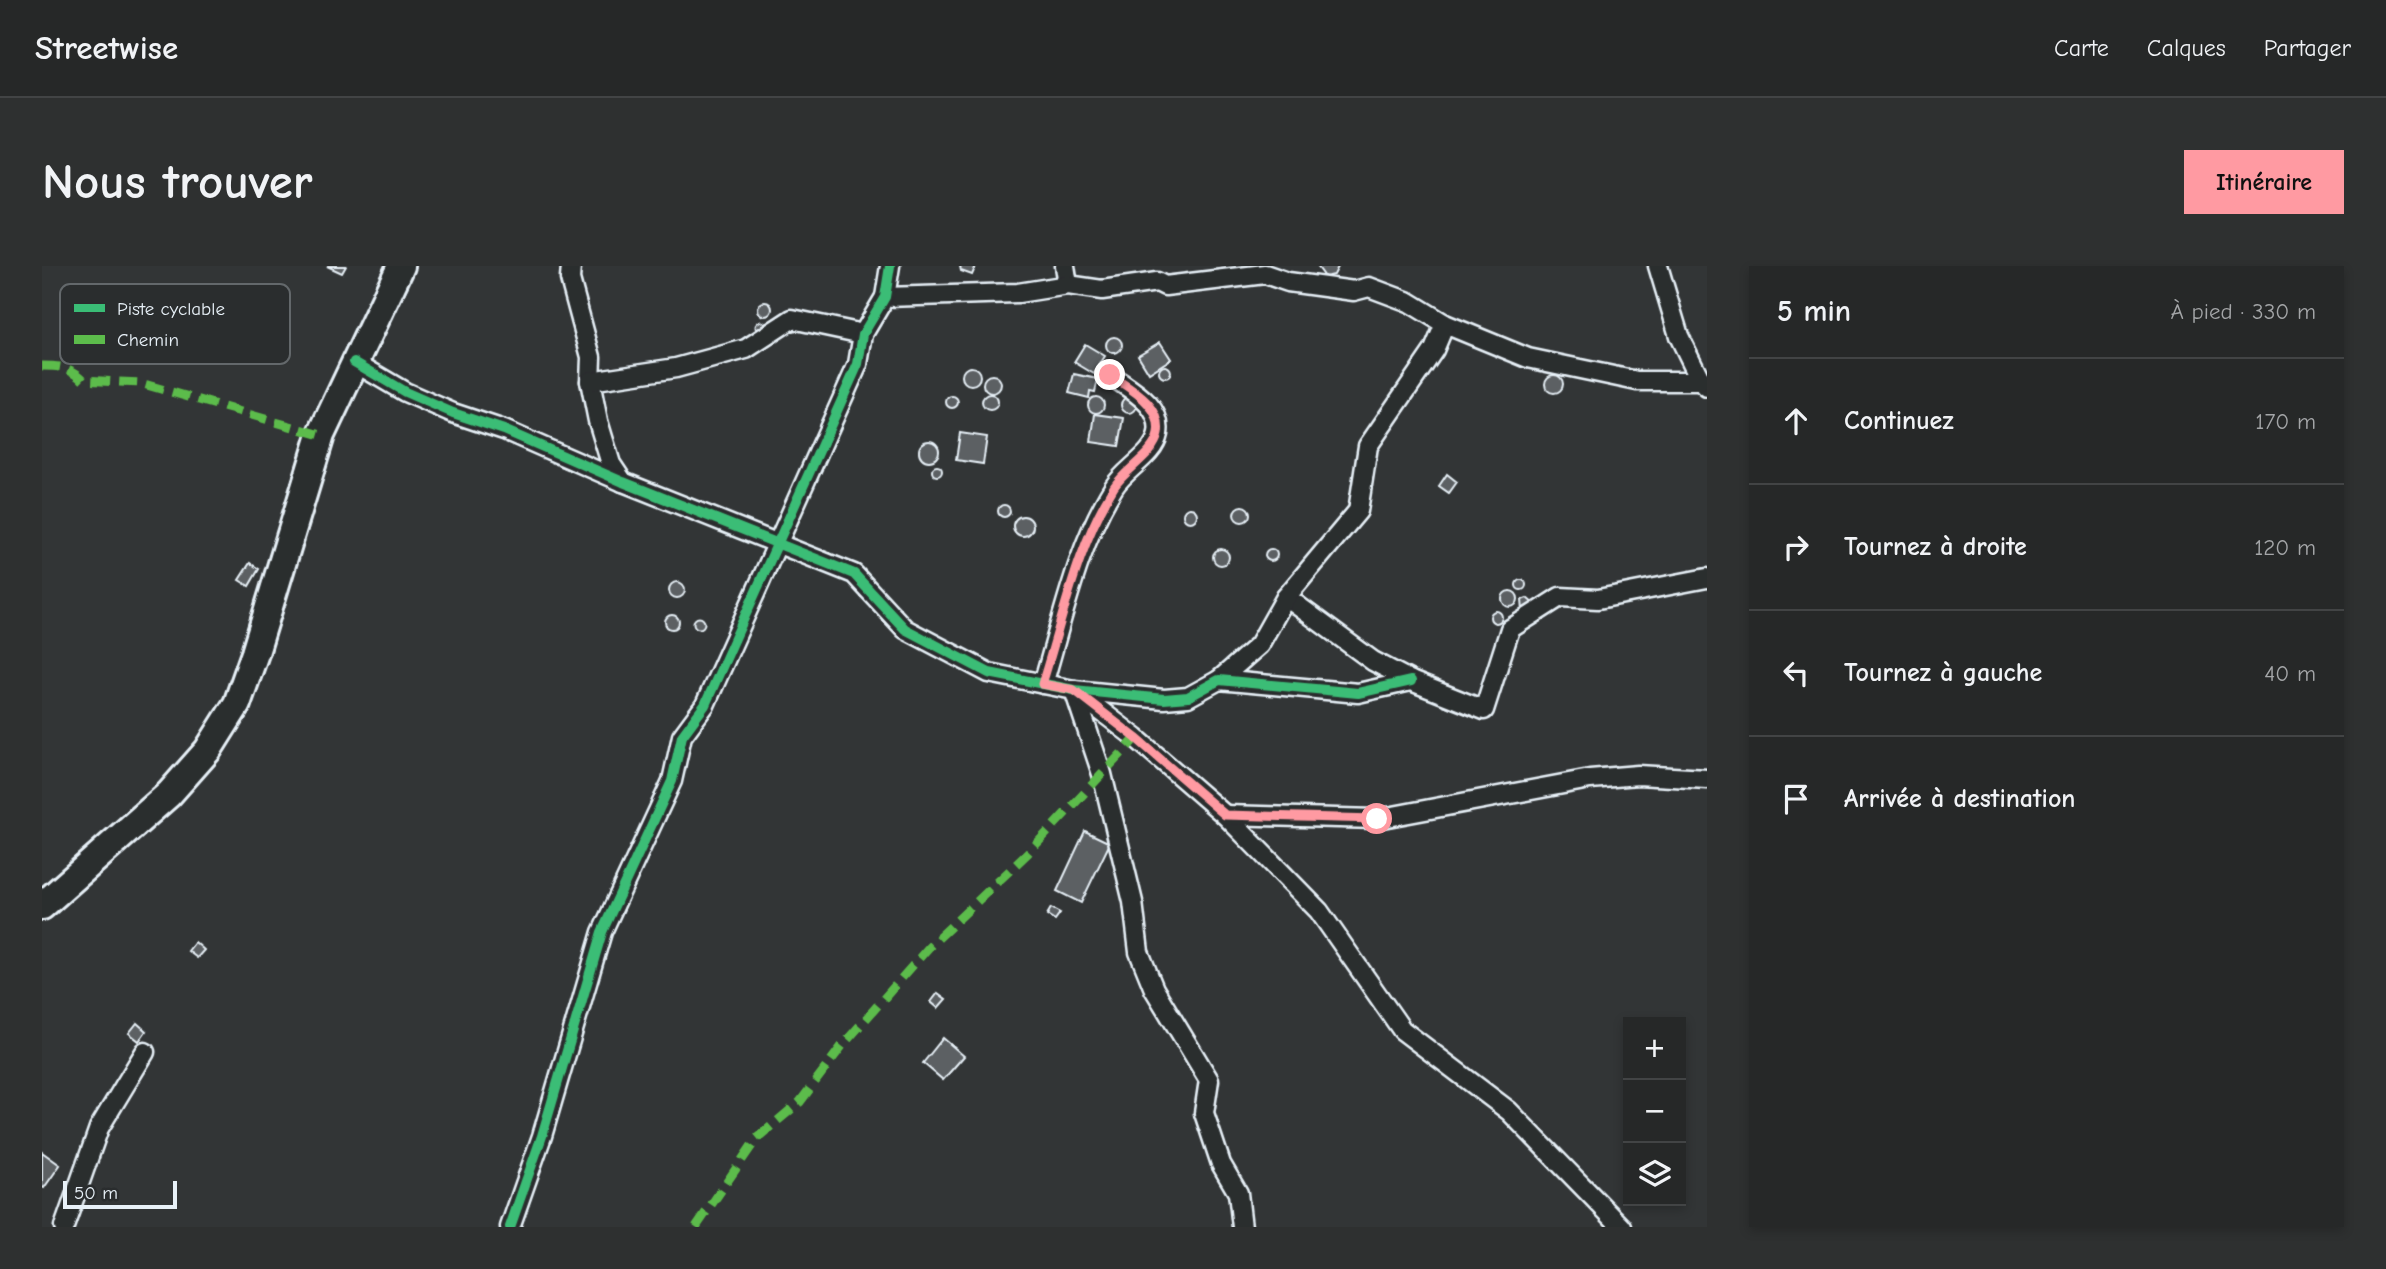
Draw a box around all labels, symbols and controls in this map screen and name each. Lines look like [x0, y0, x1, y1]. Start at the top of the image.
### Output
text: Streetwise [35, 29, 178, 67]
text: Carte [2054, 34, 2109, 62]
text: Calques [2147, 34, 2226, 62]
text: Partager [2264, 34, 2351, 62]
button: Itinéraire [2184, 150, 2344, 214]
text: Nous trouver [42, 154, 313, 210]
legend [60, 284, 290, 364]
text: 5 min [1777, 294, 1851, 329]
text: Piste cyclable [117, 298, 225, 320]
text: À pied · 330 m [2170, 298, 2316, 325]
text: Chemin [117, 329, 179, 351]
route end [1094, 359, 1125, 390]
icon: ahead [1777, 402, 1815, 440]
text: Continuez [1844, 406, 1954, 436]
text: 170 m [2255, 408, 2316, 435]
icon: right [1777, 528, 1815, 566]
text: Tournez à droite [1844, 532, 2027, 562]
text: 120 m [2254, 534, 2316, 561]
icon: left [1777, 654, 1815, 692]
text: Tournez à gauche [1844, 658, 2042, 688]
text: 40 m [2264, 660, 2316, 687]
icon: arrive [1777, 780, 1815, 818]
text: Arrivée à destination [1844, 784, 2075, 814]
route start [1361, 803, 1392, 834]
map controls [1623, 1017, 1686, 1206]
button: + [1623, 1017, 1686, 1080]
button: − [1623, 1080, 1686, 1143]
button: layers [1623, 1143, 1686, 1206]
scale bar [63, 1178, 177, 1210]
text: 50 m [74, 1182, 118, 1204]

